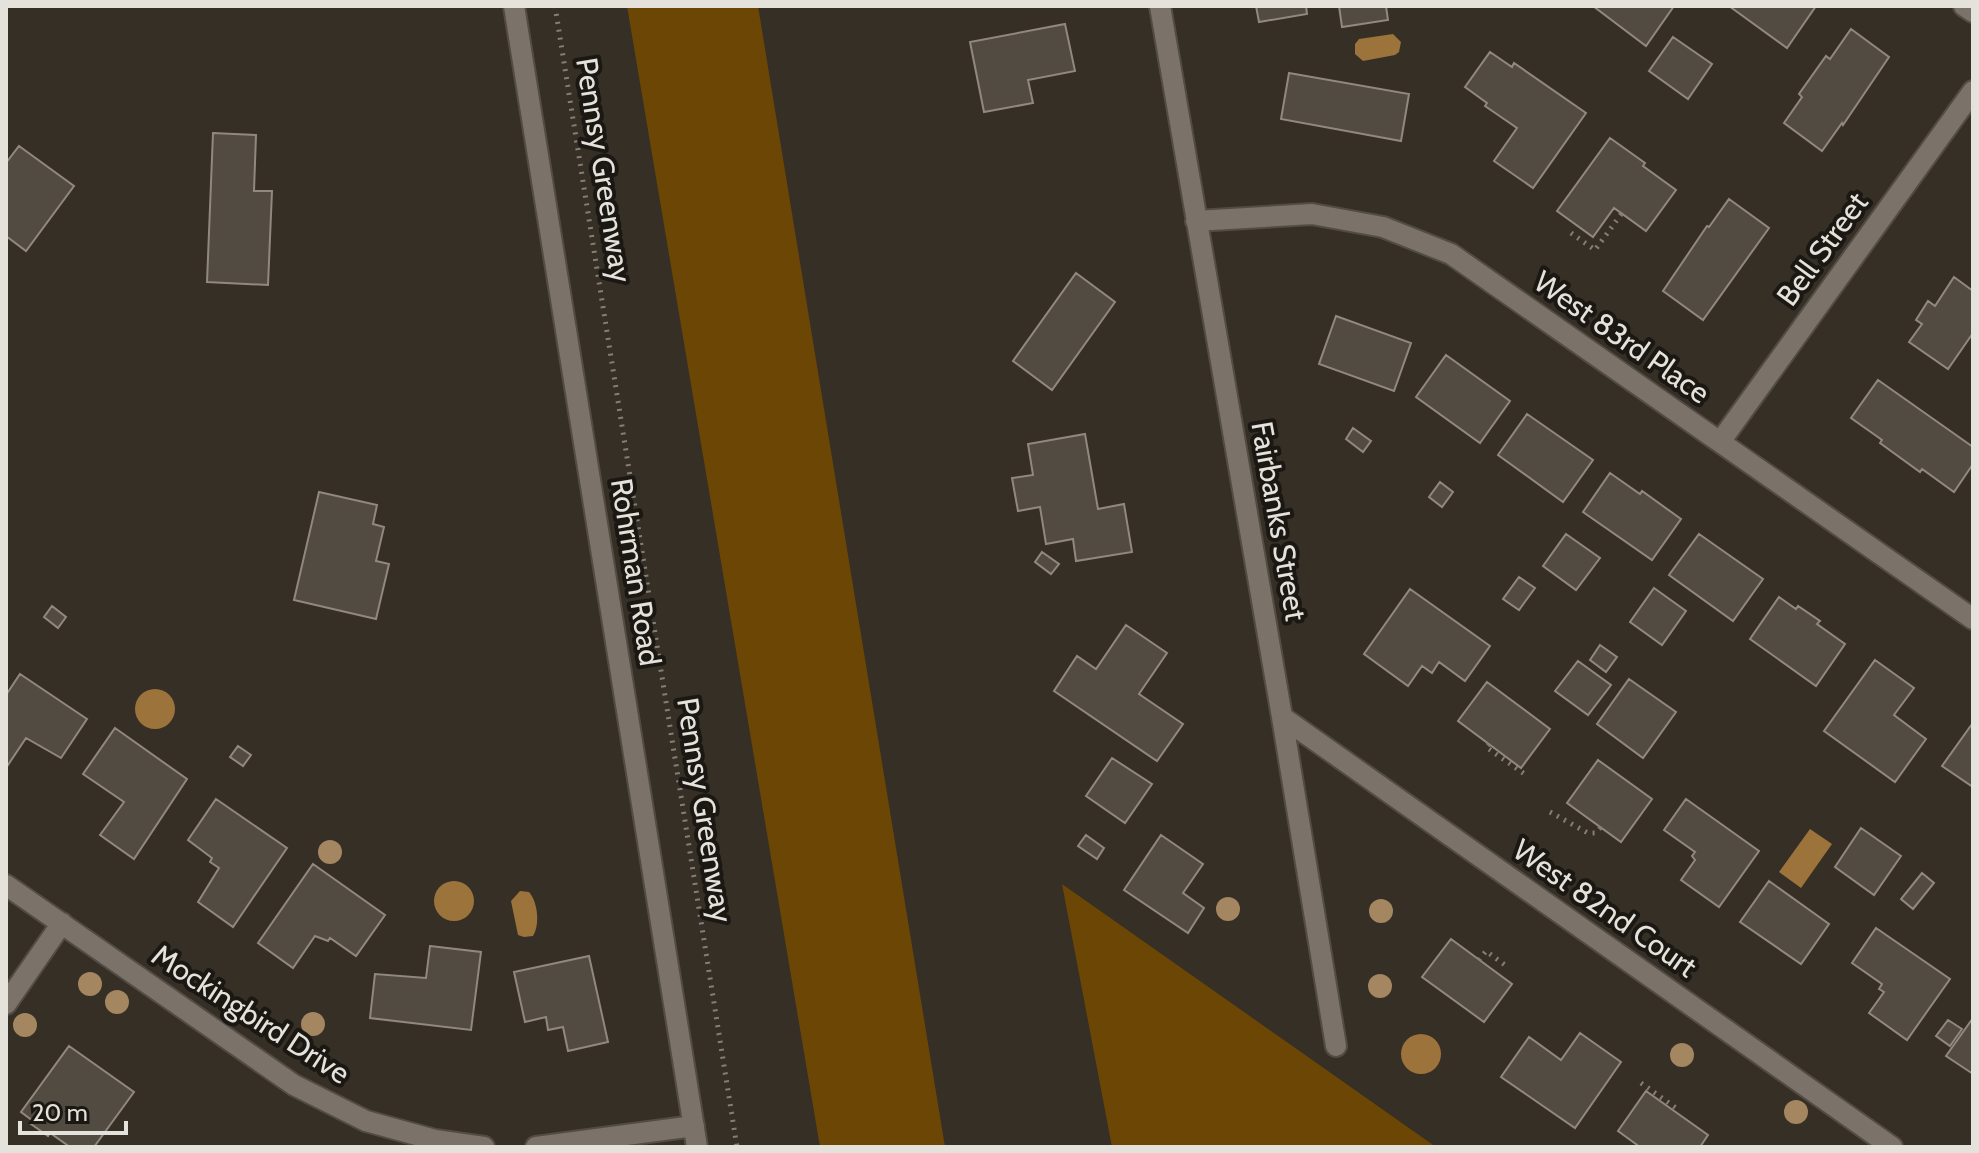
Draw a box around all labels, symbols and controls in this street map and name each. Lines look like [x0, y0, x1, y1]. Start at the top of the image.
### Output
street label: Pennsy Greenway [568, 55, 640, 285]
street label: Bell Street [1768, 185, 1876, 313]
street label: West 83rd Place [1527, 263, 1717, 411]
street label: Fairbanks Street [1243, 418, 1315, 624]
street label: Rohrman Road [603, 476, 669, 668]
street label: Pennsy Greenway [669, 695, 741, 925]
street label: West 82nd Court [1506, 831, 1704, 985]
street label: Mockingbird Drive [145, 936, 357, 1092]
scale bar [20, 1085, 126, 1135]
text: 20 m [32, 1098, 88, 1127]

